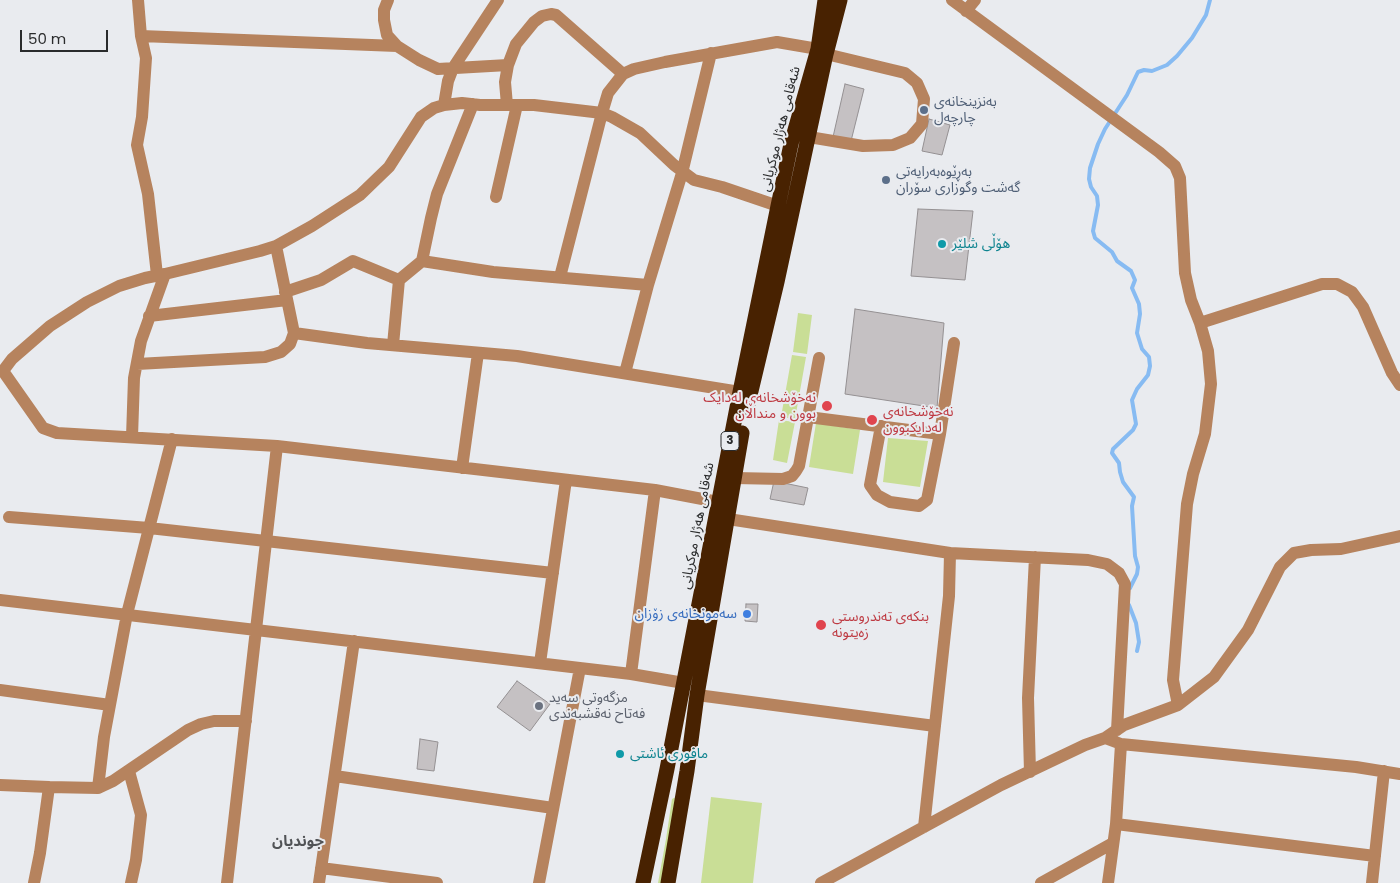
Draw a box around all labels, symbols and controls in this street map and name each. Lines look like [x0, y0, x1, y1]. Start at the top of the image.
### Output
scale bar [22, 20, 110, 52]
text: 50 m [28, 28, 66, 49]
street label: شەقامی ھەژار موکریانی [757, 65, 805, 193]
place label: بەنزینخانەی چارچەل [934, 94, 997, 126]
marker: بەنزینخانەی چارچەل [918, 104, 930, 116]
place label: بەڕێوەبەرایەتی گەشت وگوزاری سۆران [896, 164, 1020, 196]
marker: بەڕێوەبەرایەتی گەشت وگوزاری سۆران [880, 174, 892, 186]
place label: هۆڵی شلێر [952, 236, 1010, 252]
marker: هۆڵی شلێر [936, 238, 948, 250]
place label: نەخۆشخانەی لەدایک بوون و منداڵان [703, 390, 816, 422]
marker: نەخۆشخانەی لەدایک بوون و منداڵان [820, 399, 834, 413]
place label: نەخۆشخانەی لەدایکبوون [883, 404, 954, 437]
marker: نەخۆشخانەی لەدایکبوون [865, 413, 879, 427]
road number: 3 [721, 432, 739, 451]
street label: شەقامی ھەژار موکریانی [677, 461, 719, 591]
place label: سەمونخانەی زۆزان [634, 606, 737, 622]
marker: سەمونخانەی زۆزان [741, 608, 753, 620]
place label: بنکەی تەندروستی زەیتونە [832, 609, 929, 642]
marker: بنکەی تەندروستی زەیتونە [814, 618, 828, 632]
place label: مزگەوتی سەید فەتاح نەقشبەندی [549, 690, 645, 722]
marker: مزگەوتی سەید فەتاح نەقشبەندی [533, 700, 545, 712]
place label: مافوری ئاشتی [630, 746, 708, 762]
marker: مافوری ئاشتی [614, 748, 626, 760]
district label: جوندیان [272, 833, 324, 851]

